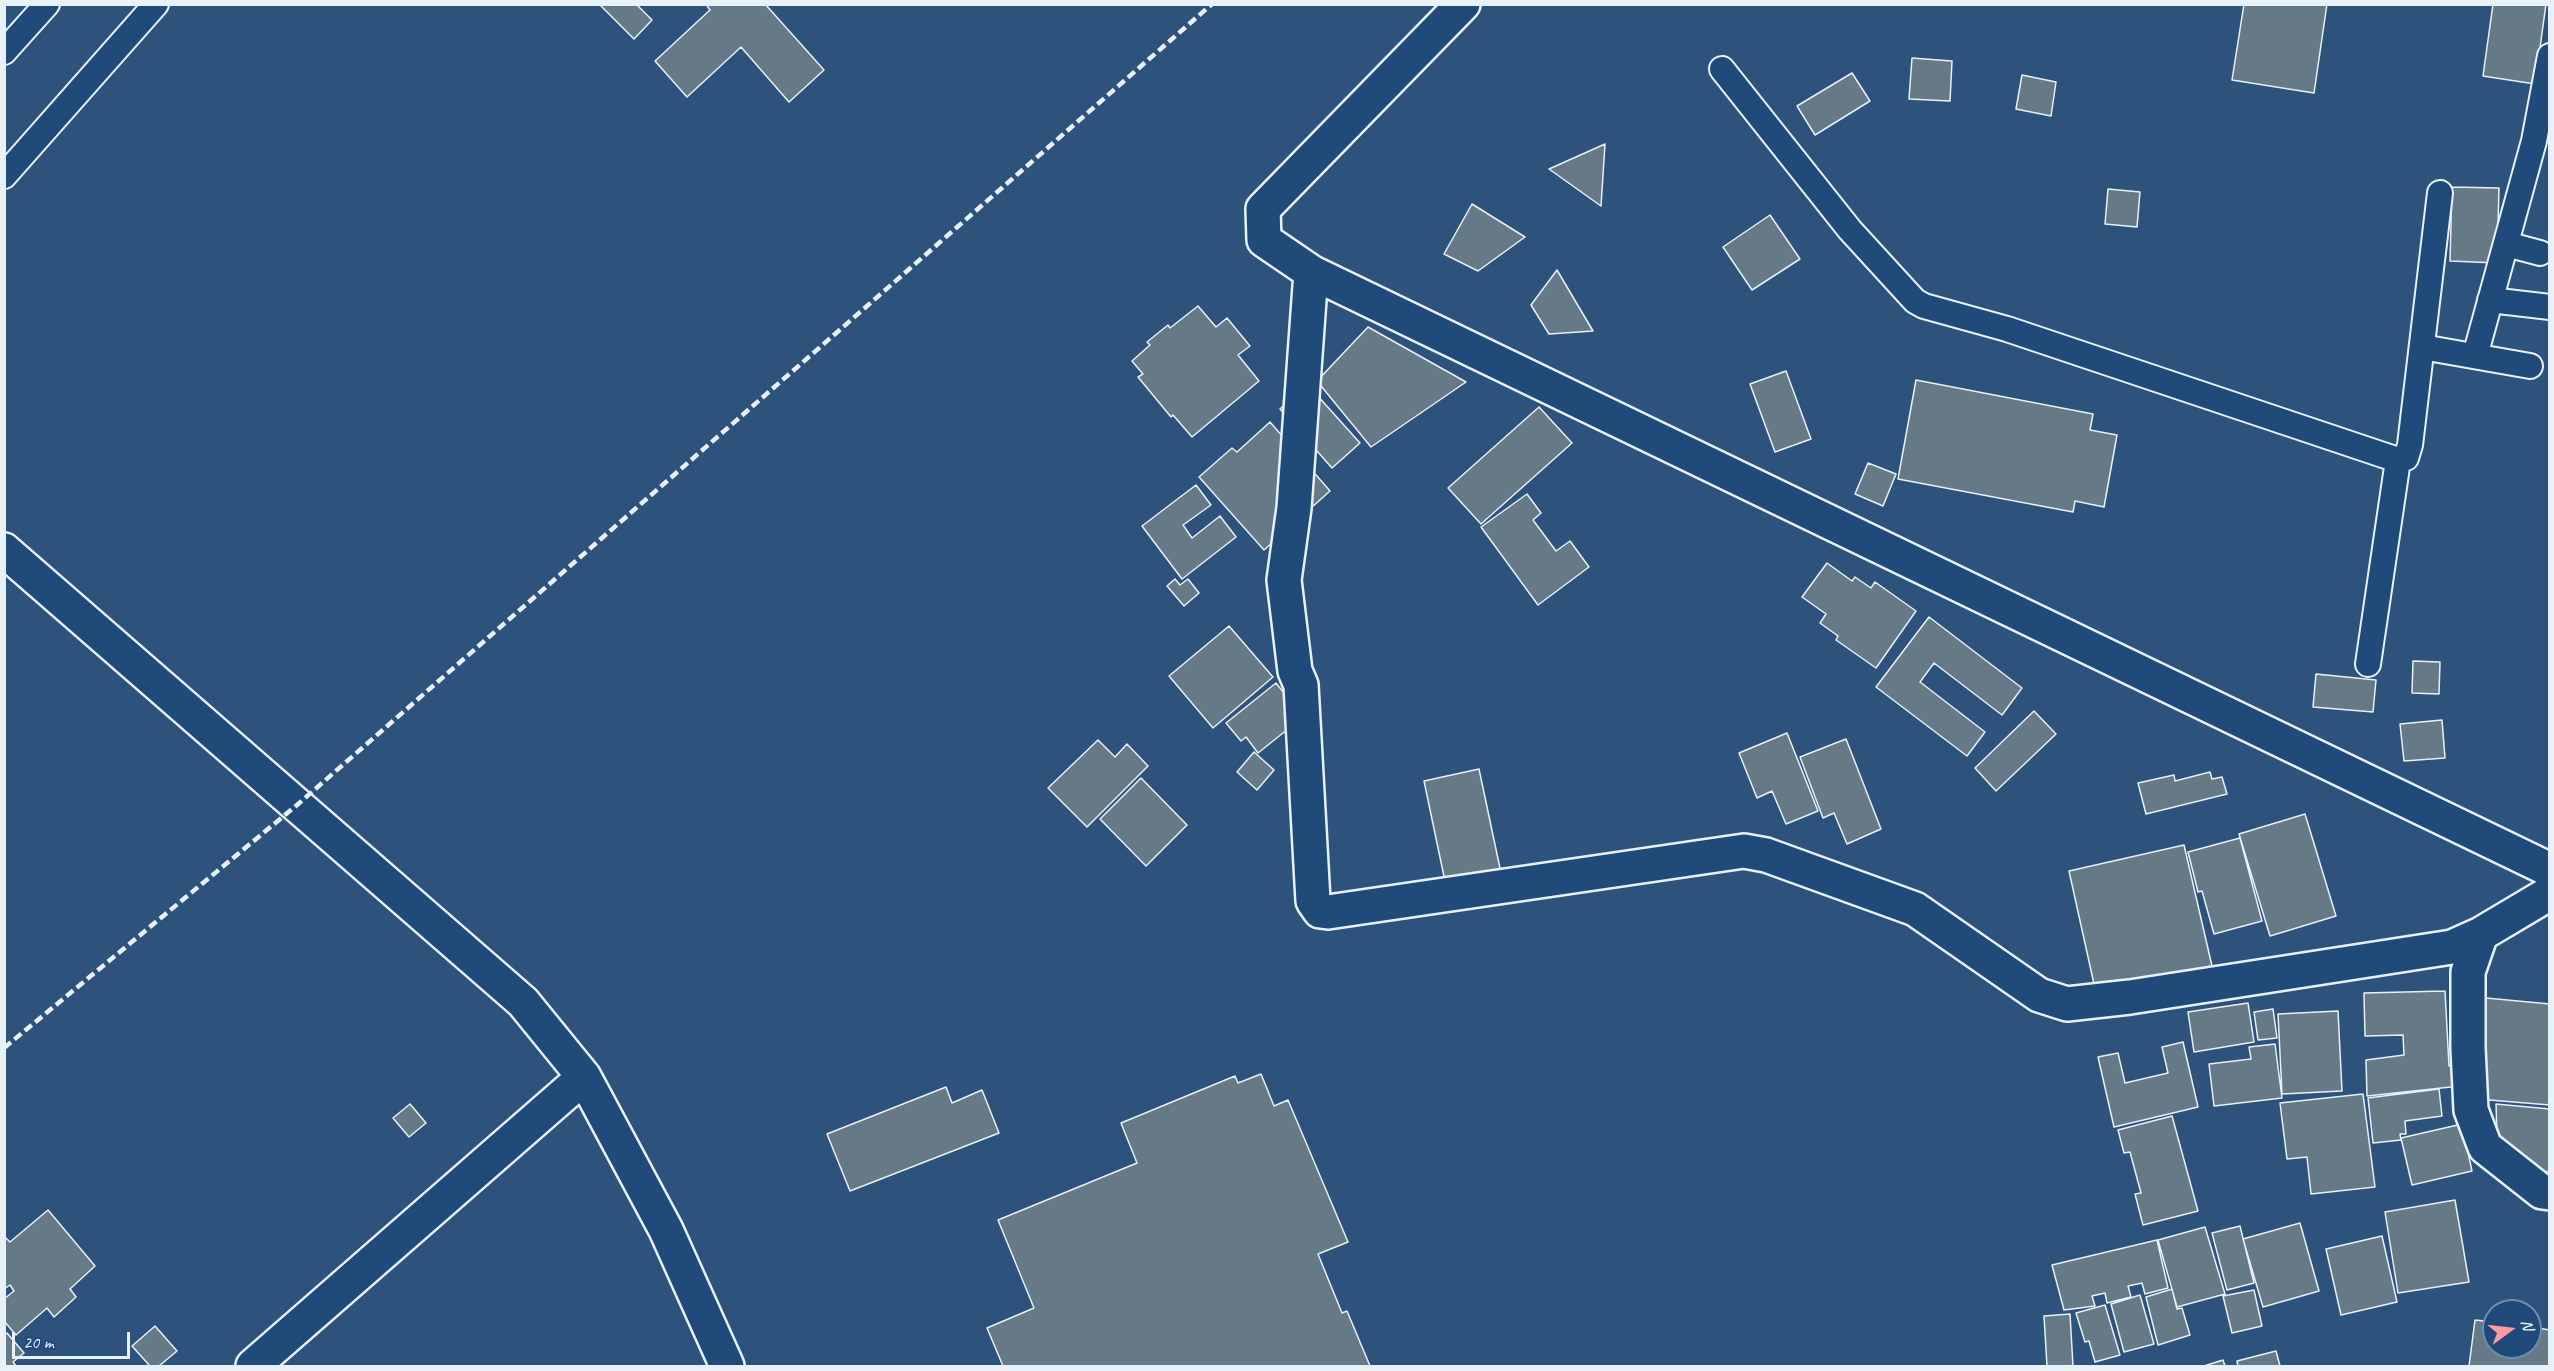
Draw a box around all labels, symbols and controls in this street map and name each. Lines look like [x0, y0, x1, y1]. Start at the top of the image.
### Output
north arrow [2482, 1299, 2542, 1359]
text: N [2517, 1317, 2538, 1332]
scale bar [15, 1320, 134, 1358]
text: 20 m [23, 1331, 54, 1353]

